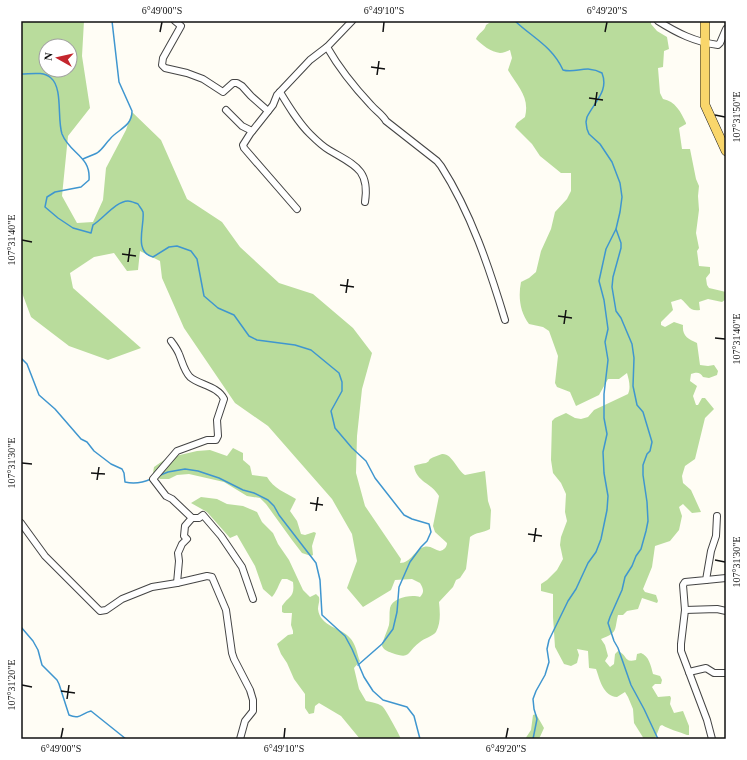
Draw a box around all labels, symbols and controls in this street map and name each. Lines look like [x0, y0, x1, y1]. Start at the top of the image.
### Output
text: 6°49'00"S [142, 5, 182, 16]
text: 6°49'10"S [364, 5, 404, 16]
text: 6°49'20"S [587, 5, 627, 16]
north arrow [38, 38, 78, 78]
text: N [42, 52, 55, 61]
text: 107°31'50"E [731, 92, 742, 143]
text: 107°31'40"E [6, 215, 17, 266]
text: 107°31'40"E [731, 314, 742, 365]
text: 107°31'30"E [6, 438, 17, 489]
text: 107°31'30"E [731, 537, 742, 588]
text: 107°31'20"E [6, 660, 17, 711]
text: 6°49'00"S [41, 743, 81, 754]
text: 6°49'10"S [264, 743, 304, 754]
text: 6°49'20"S [486, 743, 526, 754]

